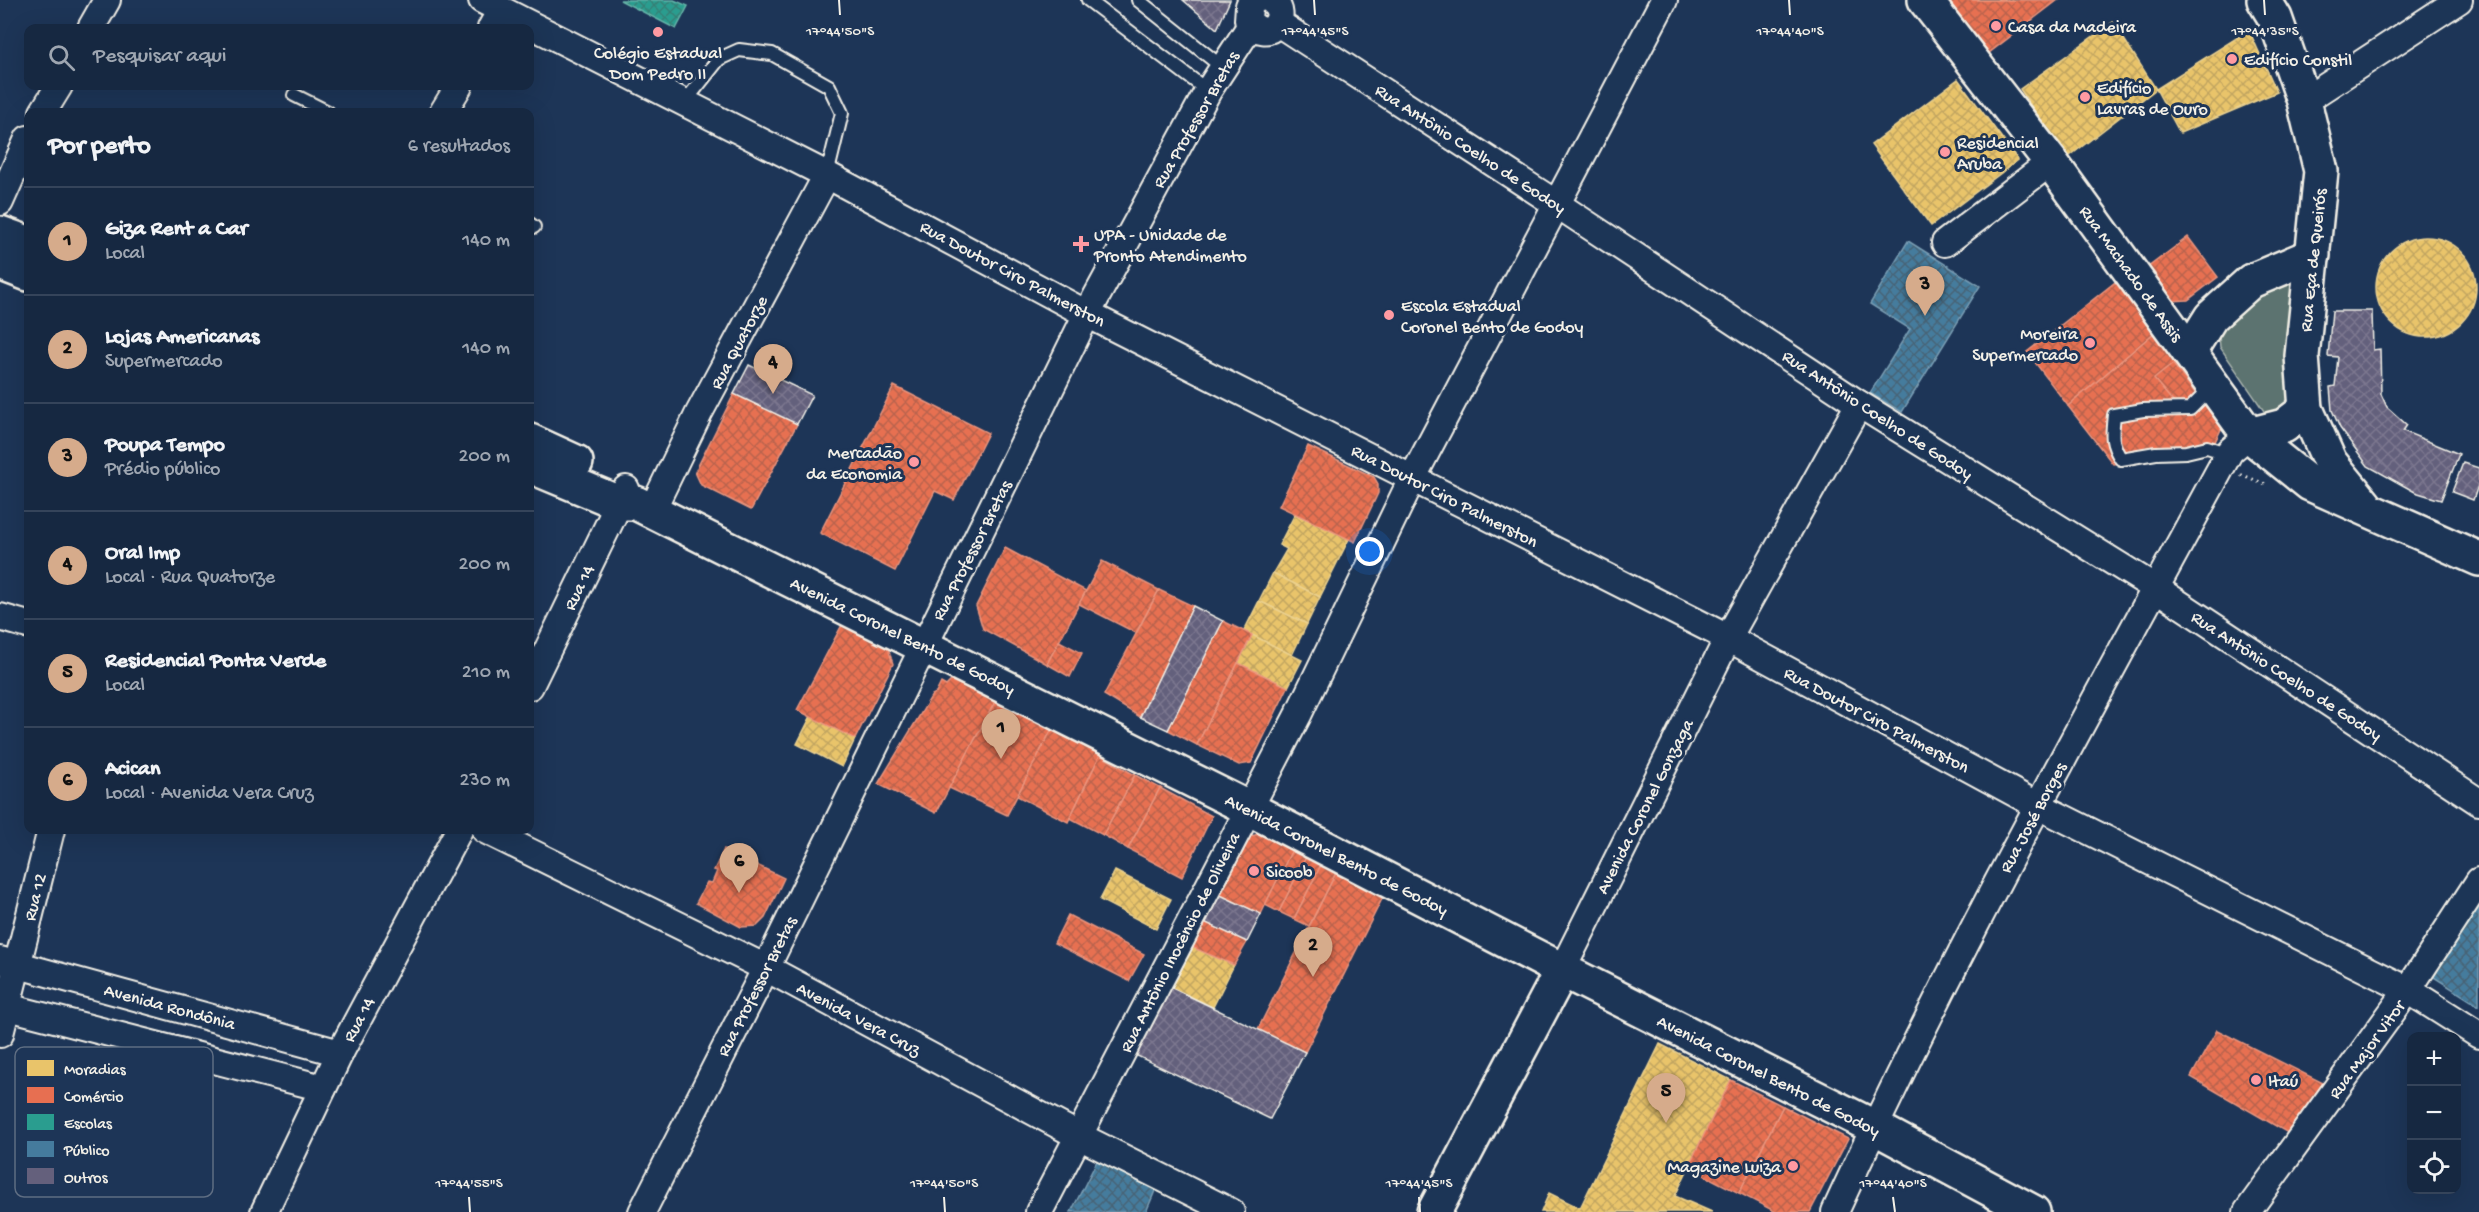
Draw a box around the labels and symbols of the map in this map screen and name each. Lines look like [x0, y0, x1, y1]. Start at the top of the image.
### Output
place label: Casa da Madeira [2008, 18, 2137, 39]
marker: Casa da Madeira [1989, 19, 2003, 33]
text: 17°44'50"S [805, 23, 874, 41]
text: 17°44'45"S [1281, 23, 1348, 41]
text: 17°44'40"S [1755, 23, 1824, 41]
text: 17°44'35"S [2230, 23, 2299, 41]
marker: Colégio Estadual Dom Pedro II [651, 25, 665, 39]
place label: Colégio Estadual Dom Pedro II [594, 44, 722, 86]
street label: Rua Professor Bretas [1149, 47, 1246, 192]
place label: Edifício Constil [2244, 51, 2352, 72]
marker: Edifício Constil [2225, 52, 2239, 66]
place label: Edifício Lavras de Ouro [2097, 79, 2208, 121]
street label: Rua Antônio Coelho de Godoy [1370, 80, 1569, 220]
marker: Edifício Lavras de Ouro [2078, 90, 2092, 104]
place label: Residencial Aruba [1957, 134, 2039, 176]
marker: Residencial Aruba [1938, 145, 1952, 159]
street label: Rua Eça de Queirós [2297, 186, 2333, 333]
street label: Rua Machado de Assis [2074, 202, 2187, 348]
street label: Rua Doutor Ciro Palmerston [916, 217, 1108, 333]
place label: UPA - Unidade de Pronto Atendimento [1093, 226, 1247, 268]
marker: UPA - Unidade de Pronto Atendimento [1072, 235, 1090, 253]
pin: 3 [1906, 266, 1944, 316]
street label: Rua Quatorze [707, 292, 774, 394]
place label: Escola Estadual Coronel Bento de Godoy [1401, 297, 1584, 339]
marker: Escola Estadual Coronel Bento de Godoy [1382, 308, 1396, 322]
place label: Moreira Supermercado [1972, 325, 2079, 367]
marker: Moreira Supermercado [2083, 336, 2097, 350]
pin: 4 [754, 344, 792, 394]
street label: Rua Antônio Coelho de Godoy [1777, 346, 1976, 486]
street label: Rua Doutor Ciro Palmerston [1347, 441, 1541, 554]
place label: Mercadão da Economia [806, 444, 903, 486]
marker: Mercadão da Economia [907, 455, 921, 469]
street label: Rua Professor Bretas [929, 476, 1018, 625]
your location [1355, 537, 1384, 566]
street label: Rua 14 [560, 562, 600, 614]
street label: Avenida Coronel Bento de Godoy [786, 574, 1018, 701]
street label: Rua Antônio Coelho de Godoy [2186, 607, 2385, 747]
street label: Rua Doutor Ciro Palmerston [1780, 663, 1972, 779]
pin: 1 [982, 710, 1020, 759]
street label: Avenida Coronel Gonzaga [1593, 715, 1700, 898]
street label: Rua José Borges [1996, 758, 2073, 877]
street label: Avenida Coronel Bento de Godoy [1221, 791, 1451, 922]
street label: Rua Antônio Inocêncio de Oliveira [1116, 829, 1246, 1057]
pin: 6 [720, 844, 758, 893]
place label: Sicoob [1266, 863, 1313, 884]
marker: Sicoob [1247, 864, 1261, 878]
street label: Rua 12 [20, 872, 52, 924]
street label: Rua Professor Bretas [714, 912, 803, 1061]
pin: 2 [1294, 928, 1332, 977]
street label: Avenida Vera Cruz [792, 979, 924, 1062]
street label: Avenida Rondônia [102, 981, 238, 1036]
street label: Rua 14 [340, 994, 381, 1046]
street label: Rua Major Vitor [2325, 996, 2412, 1104]
street label: Avenida Coronel Bento de Godoy [1653, 1012, 1883, 1143]
legend [15, 1047, 213, 1197]
text: Moradias [64, 1062, 127, 1081]
place label: Itaú [2268, 1072, 2299, 1093]
marker: Itaú [2249, 1073, 2263, 1087]
pin: 5 [1646, 1074, 1686, 1123]
text: Comércio [64, 1089, 123, 1108]
text: Escolas [64, 1116, 113, 1135]
text: Público [63, 1143, 110, 1162]
place label: Magazine Luiza [1667, 1158, 1782, 1179]
marker: Magazine Luiza [1786, 1159, 1800, 1173]
text: Outros [64, 1170, 109, 1189]
text: 17°44'55"S [434, 1175, 503, 1193]
text: 17°44'50"S [909, 1175, 978, 1193]
text: 17°44'45"S [1385, 1175, 1452, 1193]
text: 17°44'40"S [1858, 1175, 1927, 1193]

